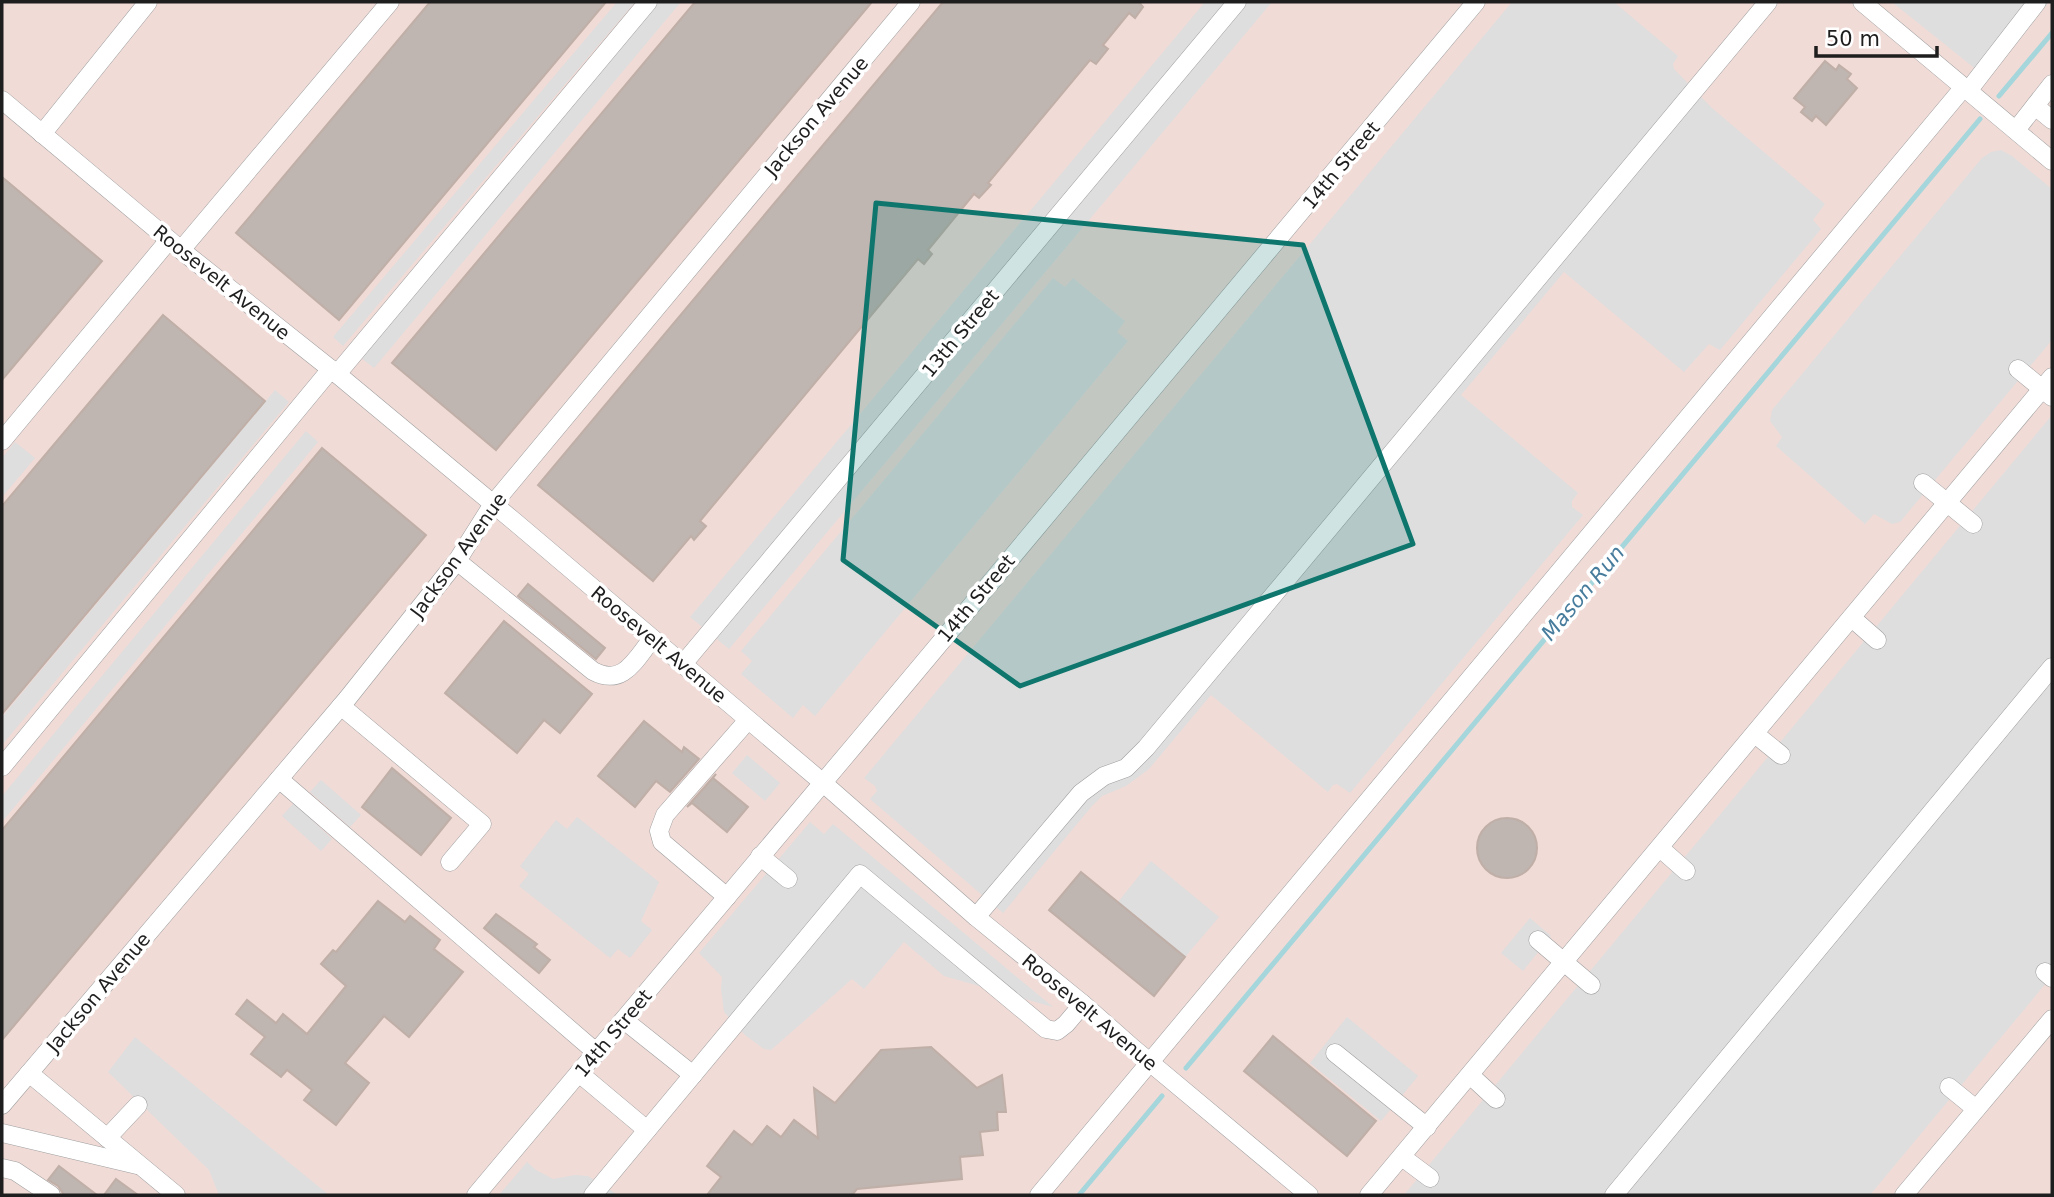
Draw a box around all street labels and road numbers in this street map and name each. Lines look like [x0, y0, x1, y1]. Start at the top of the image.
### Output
street label: Jackson Avenue [759, 52, 872, 181]
street label: 14th Street [1298, 117, 1384, 213]
street label: Roosevelt Avenue [149, 220, 295, 344]
street label: 13th Street [917, 285, 1003, 381]
street label: Jackson Avenue [405, 488, 511, 623]
street label: 14th Street [933, 550, 1019, 646]
street label: Roosevelt Avenue [587, 581, 731, 707]
street label: Jackson Avenue [41, 928, 154, 1057]
street label: Roosevelt Avenue [1018, 949, 1162, 1075]
street label: 14th Street [570, 985, 656, 1081]

